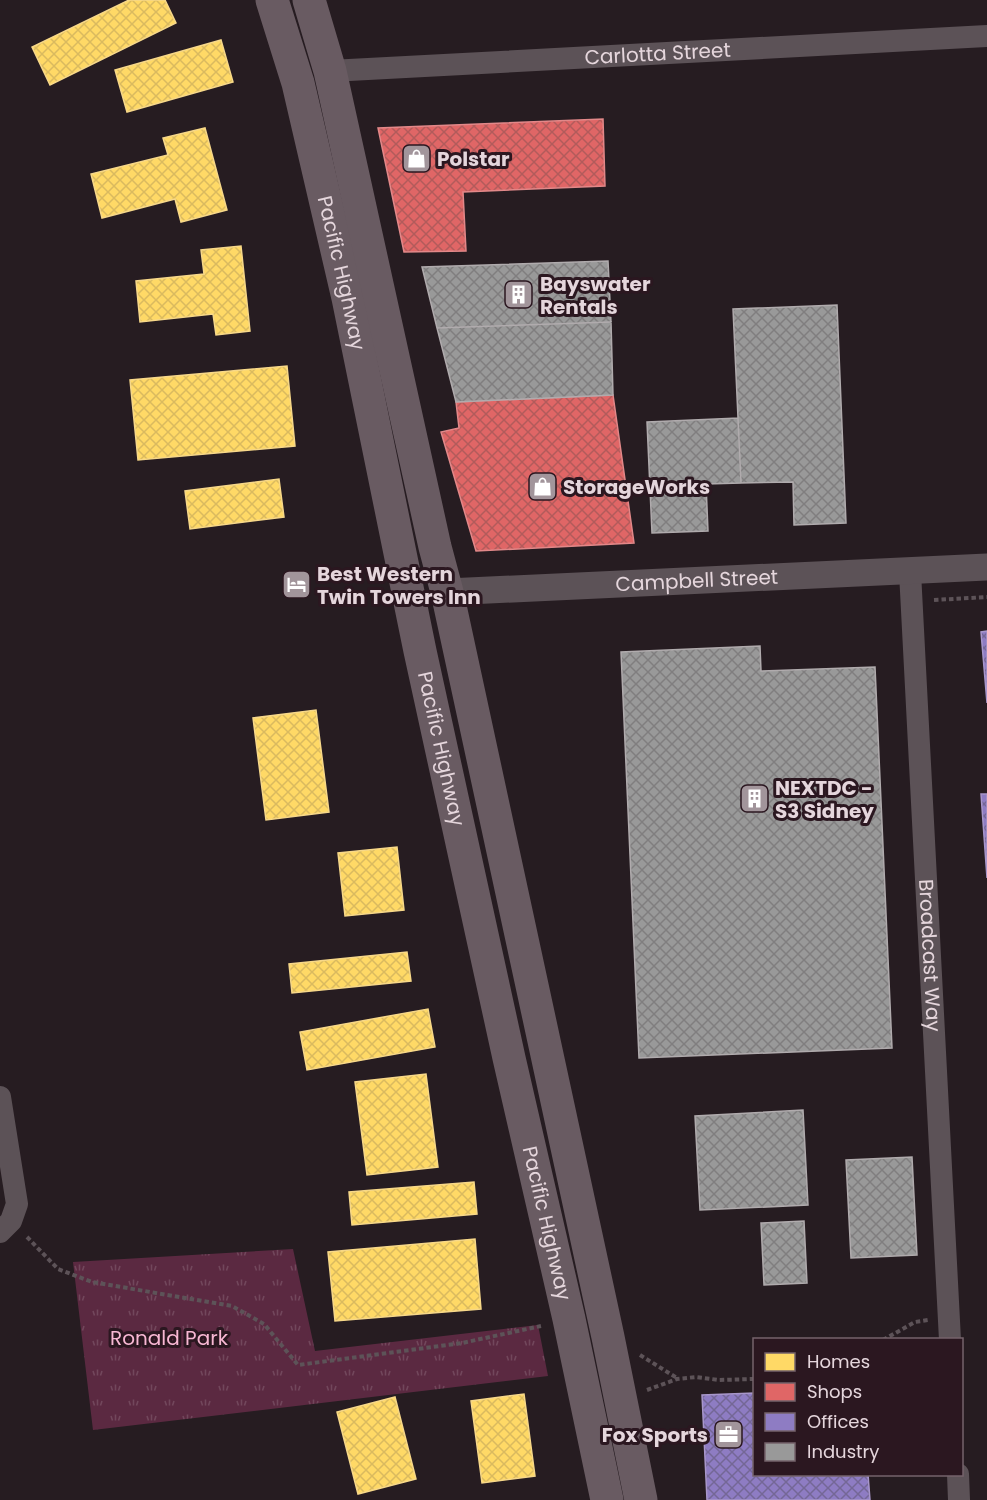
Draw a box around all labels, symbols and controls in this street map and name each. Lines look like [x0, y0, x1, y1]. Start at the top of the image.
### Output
street label: Carlotta Street [584, 36, 731, 71]
shop icon: Polstar [400, 143, 432, 175]
place label: Polstar [437, 145, 510, 173]
street label: Pacific Highway [311, 193, 372, 353]
place label: Bayswater Rentals [540, 270, 651, 321]
building icon: Bayswater Rentals [503, 279, 535, 311]
shop icon: StorageWorks [526, 471, 558, 503]
place label: StorageWorks [563, 473, 710, 501]
place label: Best Western Twin Towers Inn [317, 560, 481, 611]
street label: Campbell Street [615, 563, 779, 598]
hotel icon: Best Western Twin Towers Inn [280, 569, 312, 601]
street label: Pacific Highway [411, 669, 472, 829]
place label: NEXTDC - S3 Sidney [775, 774, 874, 825]
building icon: NEXTDC - S3 Sidney [738, 783, 770, 815]
street label: Broadcast Way [912, 879, 948, 1032]
street label: Pacific Highway [516, 1143, 578, 1303]
park label: Ronald Park [110, 1324, 229, 1352]
legend [753, 1338, 963, 1476]
text: Homes [807, 1349, 870, 1374]
text: Shops [807, 1379, 862, 1404]
text: Offices [807, 1409, 869, 1434]
office icon: Fox Sports [713, 1419, 745, 1451]
place label: Fox Sports [602, 1421, 708, 1449]
text: Industry [807, 1439, 879, 1464]

